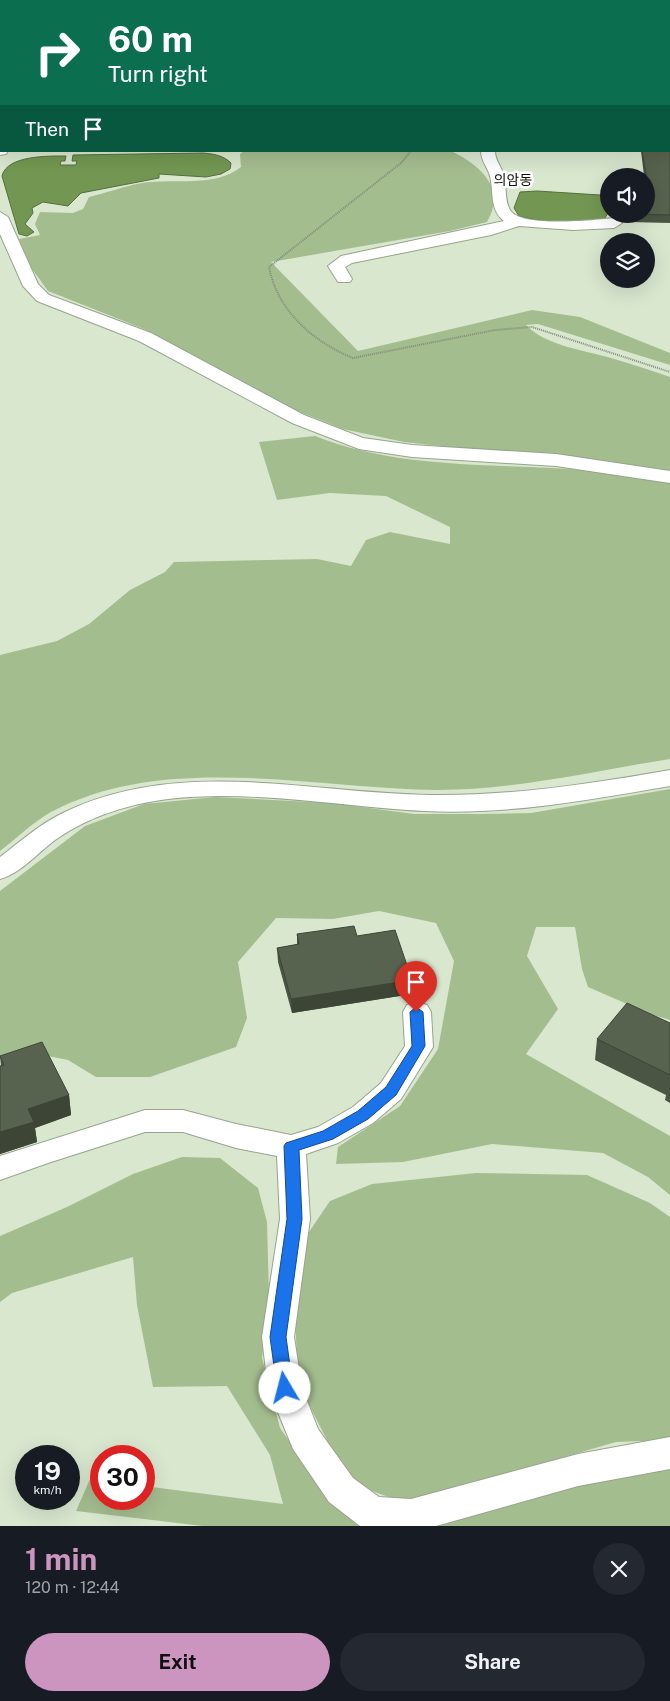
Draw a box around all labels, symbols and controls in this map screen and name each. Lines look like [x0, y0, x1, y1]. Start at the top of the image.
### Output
text: 60 m [108, 19, 193, 60]
icon: right [25, 20, 90, 85]
text: Turn right [108, 61, 208, 87]
icon: arrive [79, 115, 107, 143]
text: Then [25, 118, 69, 140]
map controls [600, 168, 655, 288]
button: sound [600, 168, 655, 223]
district label: 의암동 [494, 172, 532, 188]
button: layers [600, 233, 655, 288]
pin [395, 961, 437, 1012]
icon: arrive [402, 968, 430, 996]
position arrow [258, 1361, 310, 1413]
speed limit sign: 30 [90, 1445, 155, 1510]
text: 19 [34, 1456, 61, 1486]
text: km/h [33, 1483, 62, 1497]
text: 1 min [25, 1541, 97, 1577]
button: close [593, 1543, 645, 1595]
text: 120 m · 12:44 [25, 1578, 120, 1597]
button: Exit [25, 1633, 330, 1691]
button: Share [340, 1633, 645, 1691]

